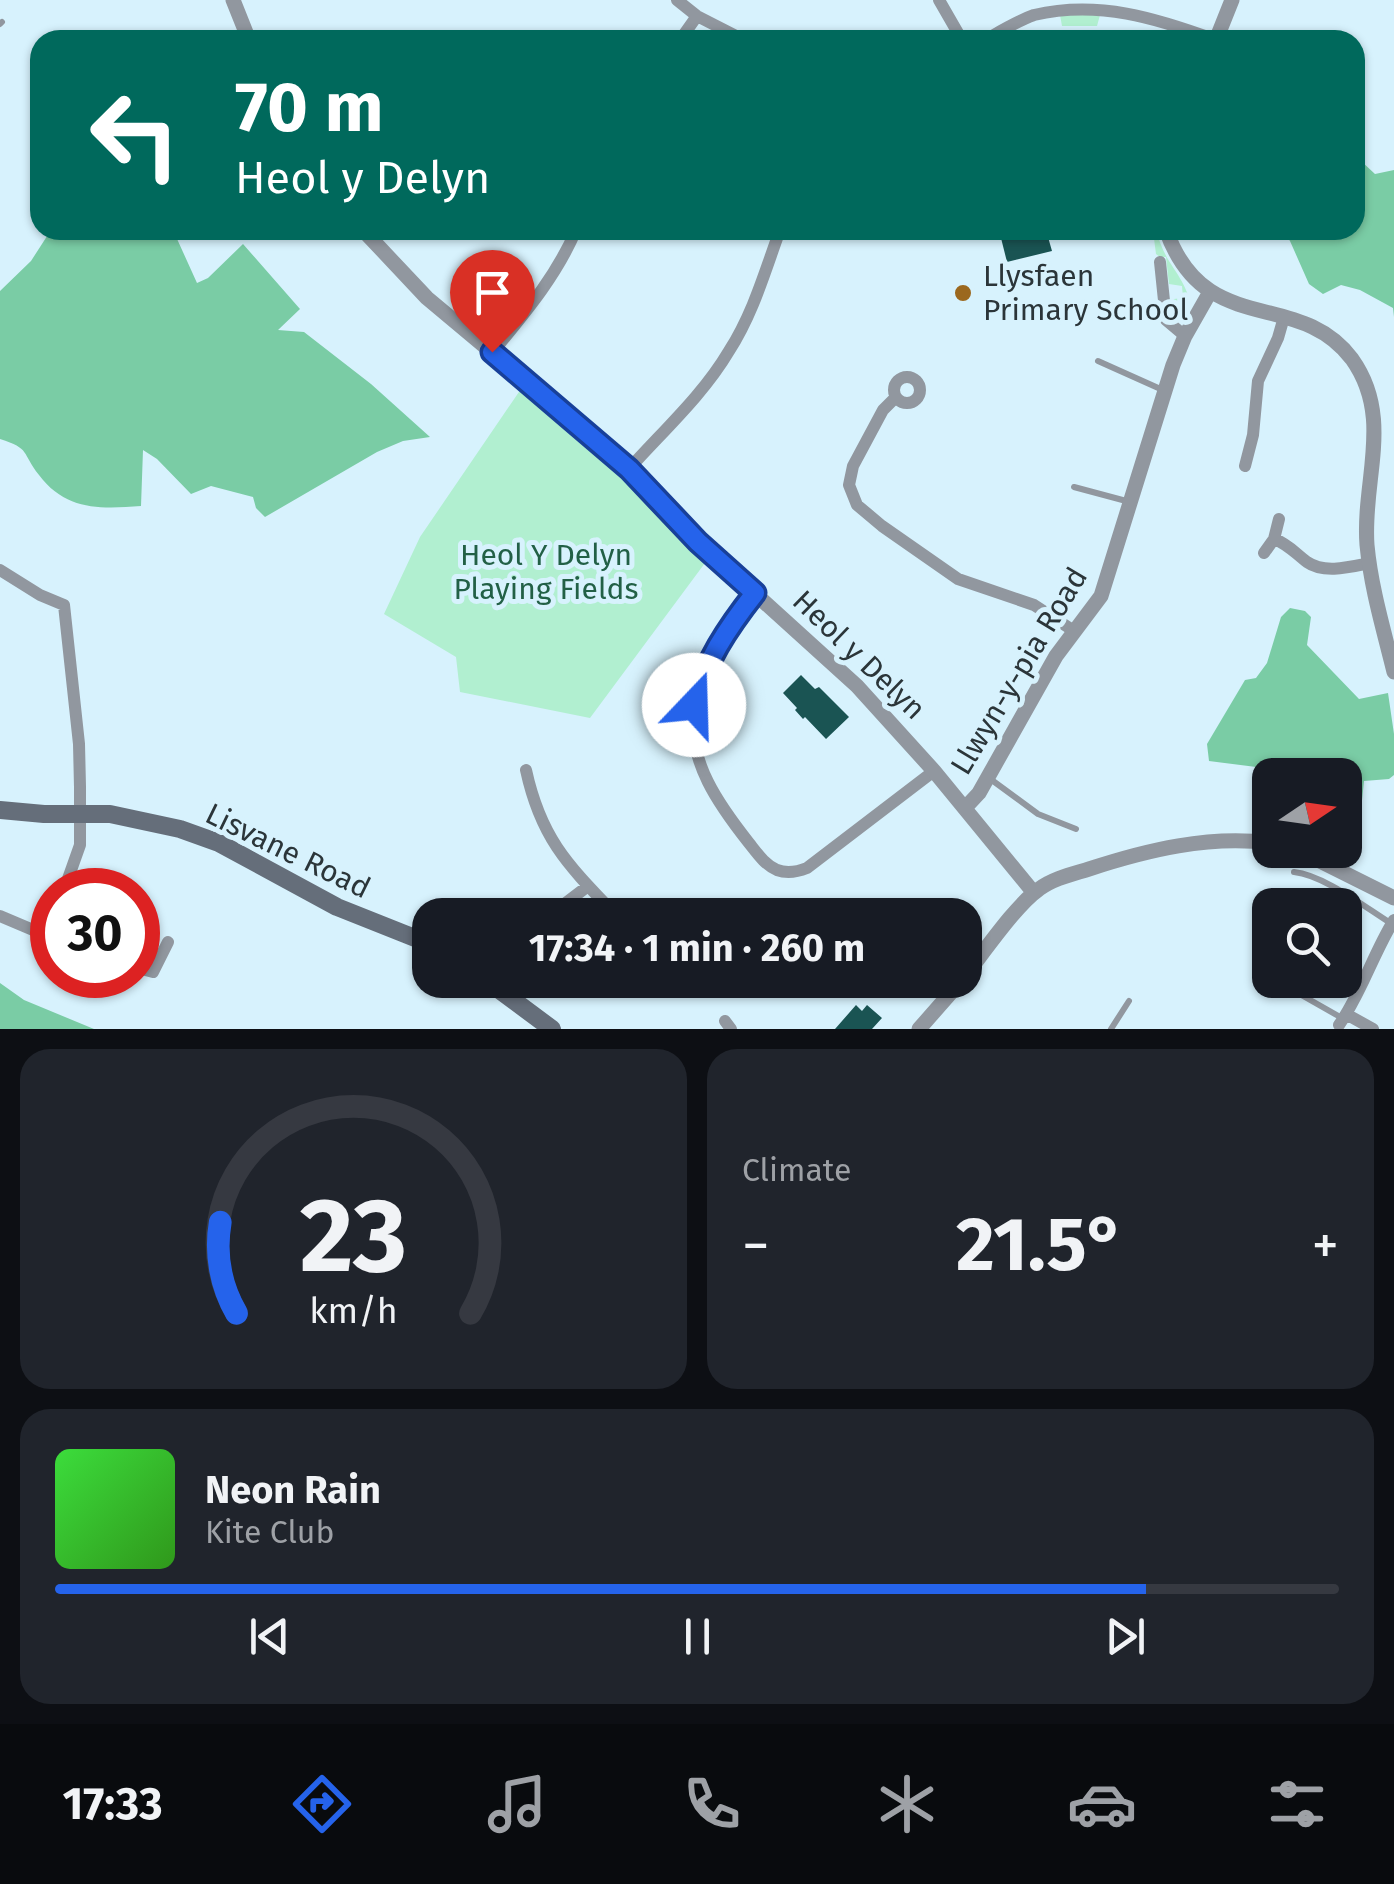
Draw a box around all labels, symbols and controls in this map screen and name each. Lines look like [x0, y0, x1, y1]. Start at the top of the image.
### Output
text: 70 m [235, 66, 384, 150]
icon: left [70, 70, 200, 200]
text: Heol y Delyn [235, 151, 490, 205]
pin [450, 250, 535, 353]
place label: Llysfaen Primary School [983, 258, 1188, 328]
icon: arrive [465, 265, 520, 320]
marker: Llysfaen Primary School [952, 282, 974, 304]
park label: Heol Y Delyn Playing Fields [453, 537, 639, 607]
street label: Llwyn-y-pia Road [943, 561, 1095, 781]
street label: Heol y Delyn [785, 583, 933, 727]
position arrow [642, 653, 746, 757]
north arrow [1252, 758, 1362, 868]
map controls [1252, 758, 1362, 998]
street label: Lisvane Road [200, 796, 376, 906]
speed limit sign: 30 [30, 868, 160, 998]
button: search [1252, 888, 1362, 998]
text: 17:34 · 1 min · 260 m [529, 925, 865, 971]
text: Climate [742, 1151, 851, 1189]
text: 23 [300, 1174, 407, 1299]
text: 21.5° [956, 1200, 1125, 1290]
text: − [742, 1213, 770, 1279]
text: + [1312, 1213, 1339, 1279]
text: km/h [309, 1290, 398, 1332]
text: Neon Rain [205, 1467, 381, 1513]
text: Kite Club [205, 1513, 334, 1551]
icon: previous [242, 1609, 297, 1664]
icon: pause [670, 1609, 725, 1664]
icon: next [1098, 1609, 1153, 1664]
icon: directions [287, 1769, 357, 1839]
icon: music [482, 1769, 552, 1839]
icon: phone [677, 1769, 747, 1839]
icon: climate [872, 1769, 942, 1839]
icon: car [1067, 1769, 1137, 1839]
icon: filters [1262, 1769, 1332, 1839]
text: 17:33 [62, 1777, 163, 1831]

